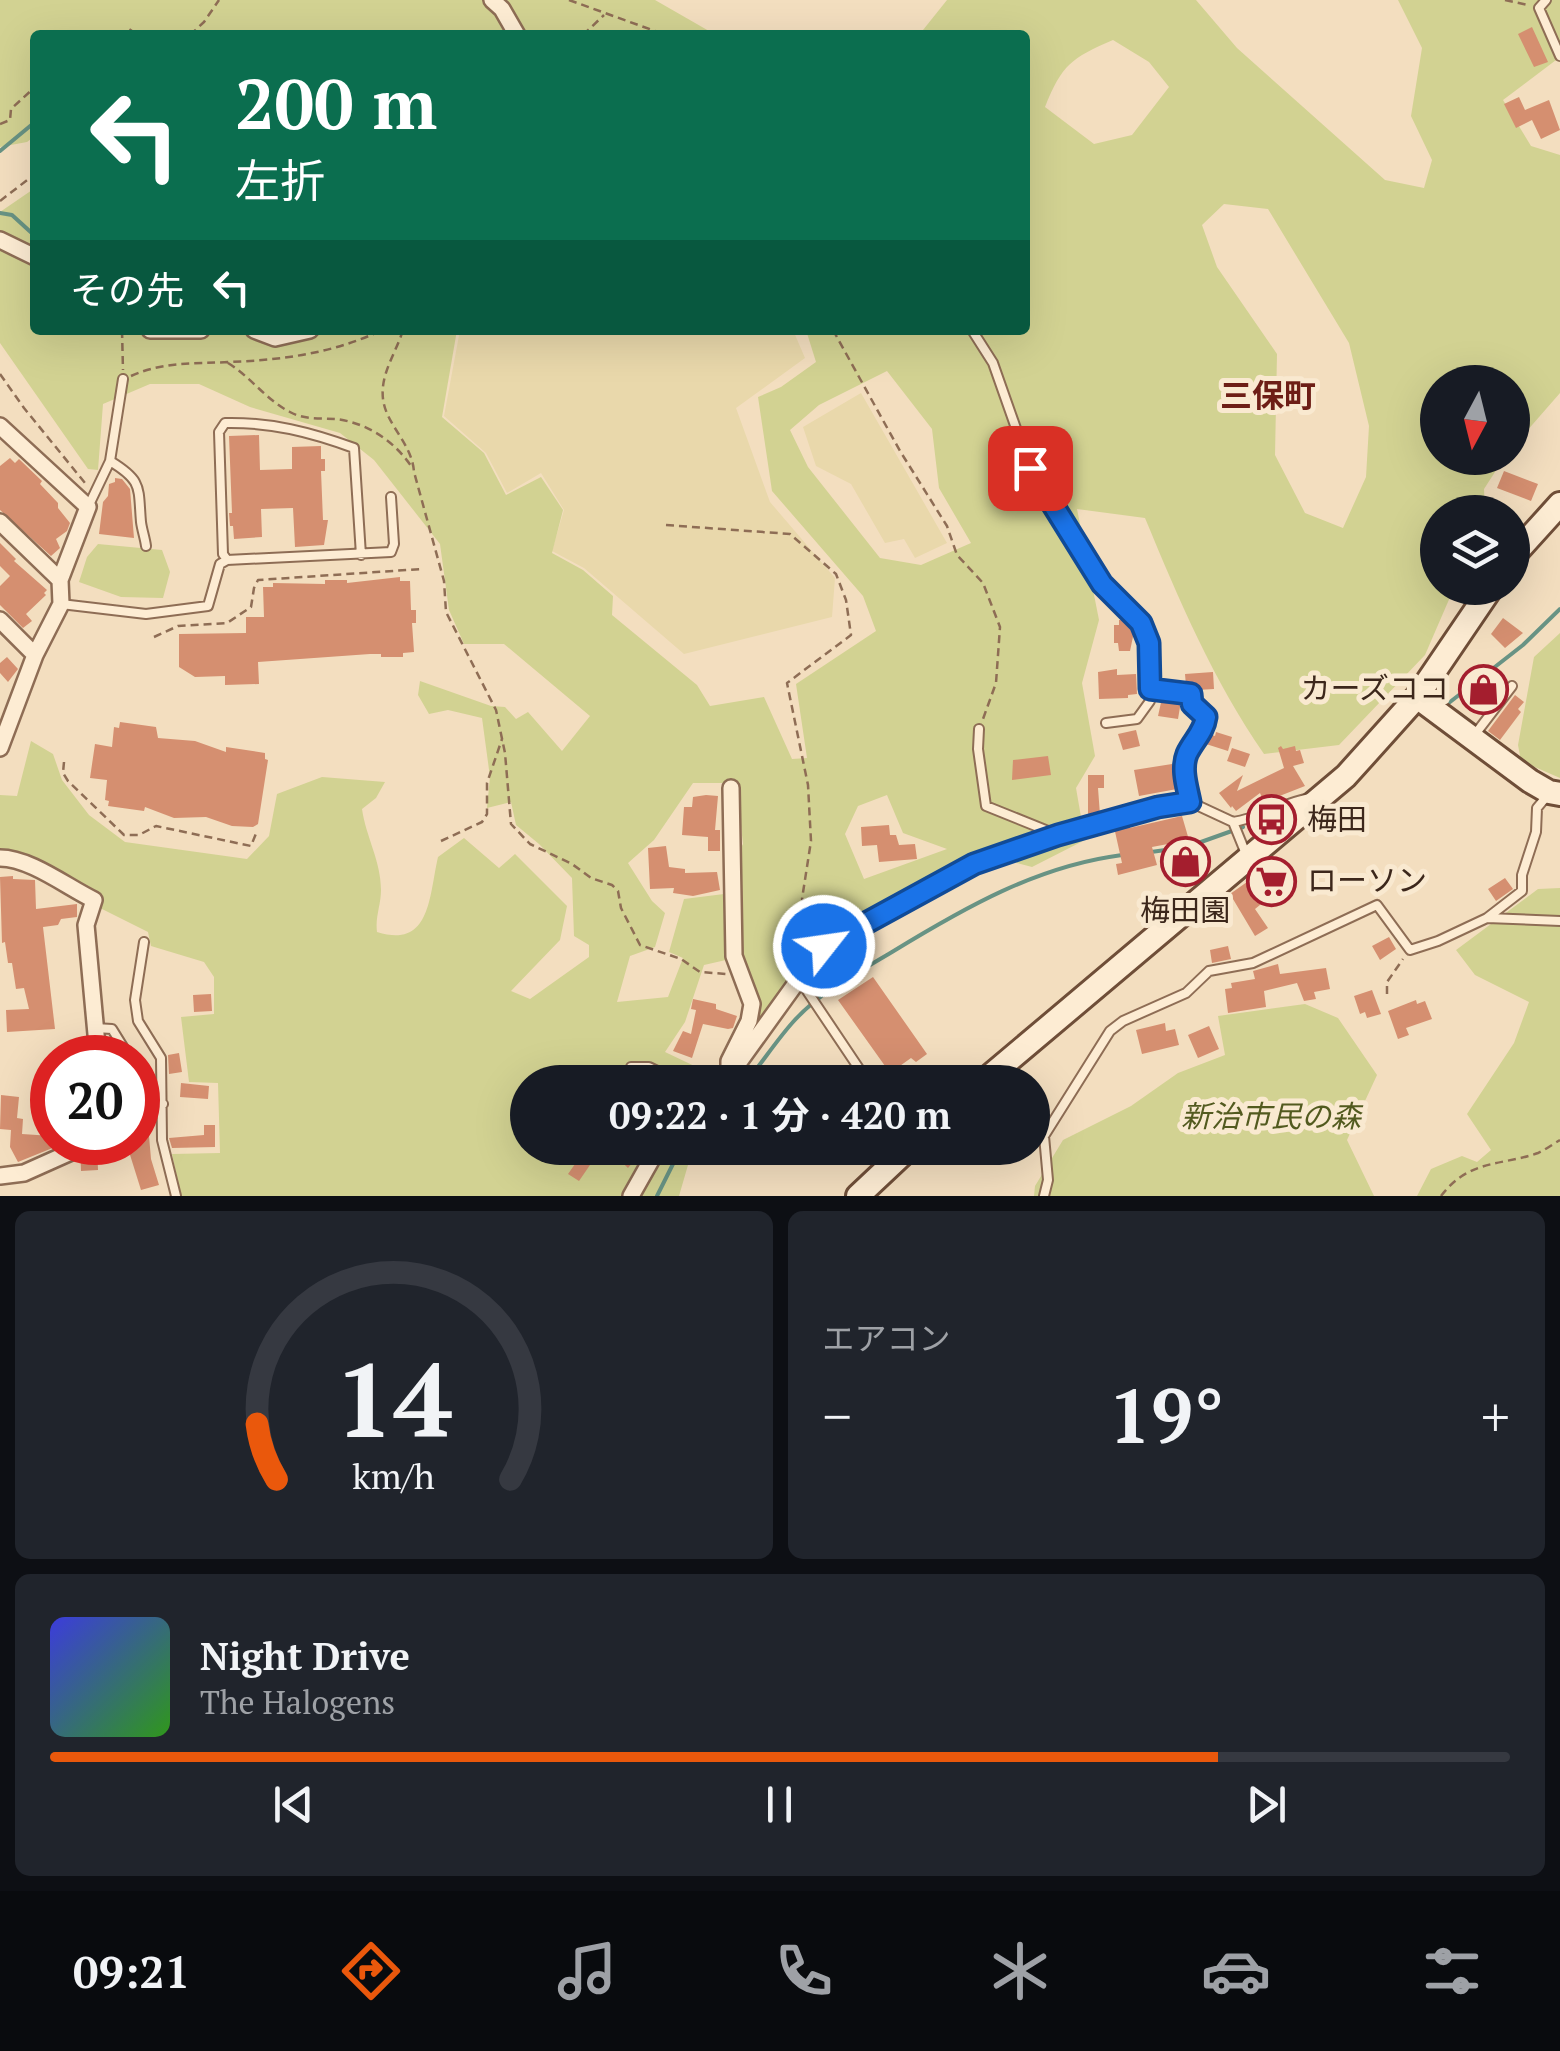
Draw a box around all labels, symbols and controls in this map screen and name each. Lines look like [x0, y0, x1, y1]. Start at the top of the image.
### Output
text: 200 m [235, 56, 437, 149]
icon: left [70, 70, 200, 200]
text: 左折 [235, 150, 325, 210]
icon: left [204, 260, 259, 315]
text: その先 [70, 265, 184, 315]
north arrow [1420, 365, 1530, 475]
map controls [1420, 365, 1530, 605]
district label: 三保町 [1220, 374, 1316, 416]
pin [988, 426, 1073, 511]
icon: arrive [1003, 441, 1058, 496]
button: layers [1420, 495, 1530, 605]
shop icon: カーズココ [1458, 663, 1510, 715]
place label: カーズココ [1301, 668, 1449, 708]
bus stop icon: 梅田 [1246, 794, 1298, 846]
place label: 梅田 [1307, 799, 1367, 839]
shop icon: 梅田園 [1159, 836, 1211, 888]
supermarket icon: ローソン [1246, 855, 1298, 907]
place label: ローソン [1307, 860, 1427, 900]
place label: 梅田園 [1140, 890, 1230, 930]
position arrow [772, 894, 876, 998]
speed limit sign: 20 [30, 1035, 160, 1165]
text: 09:22 · 1 分 · 420 m [609, 1090, 951, 1140]
park label: 新治市民の森 [1181, 1096, 1364, 1136]
text: エアコン [823, 1317, 951, 1359]
text: 14 [335, 1329, 453, 1467]
text: 19° [1108, 1365, 1224, 1464]
text: − [823, 1379, 852, 1452]
text: + [1481, 1379, 1510, 1452]
text: km/h [352, 1452, 435, 1499]
text: Night Drive [200, 1631, 410, 1681]
text: The Halogens [200, 1681, 395, 1723]
icon: previous [266, 1777, 321, 1832]
icon: pause [752, 1777, 807, 1832]
icon: next [1239, 1777, 1294, 1832]
icon: directions [336, 1936, 406, 2006]
icon: music [552, 1936, 622, 2006]
icon: phone [769, 1936, 839, 2006]
icon: climate [985, 1936, 1055, 2006]
icon: car [1201, 1936, 1271, 2006]
icon: filters [1417, 1936, 1487, 2006]
text: 09:21 [73, 1941, 190, 2001]

